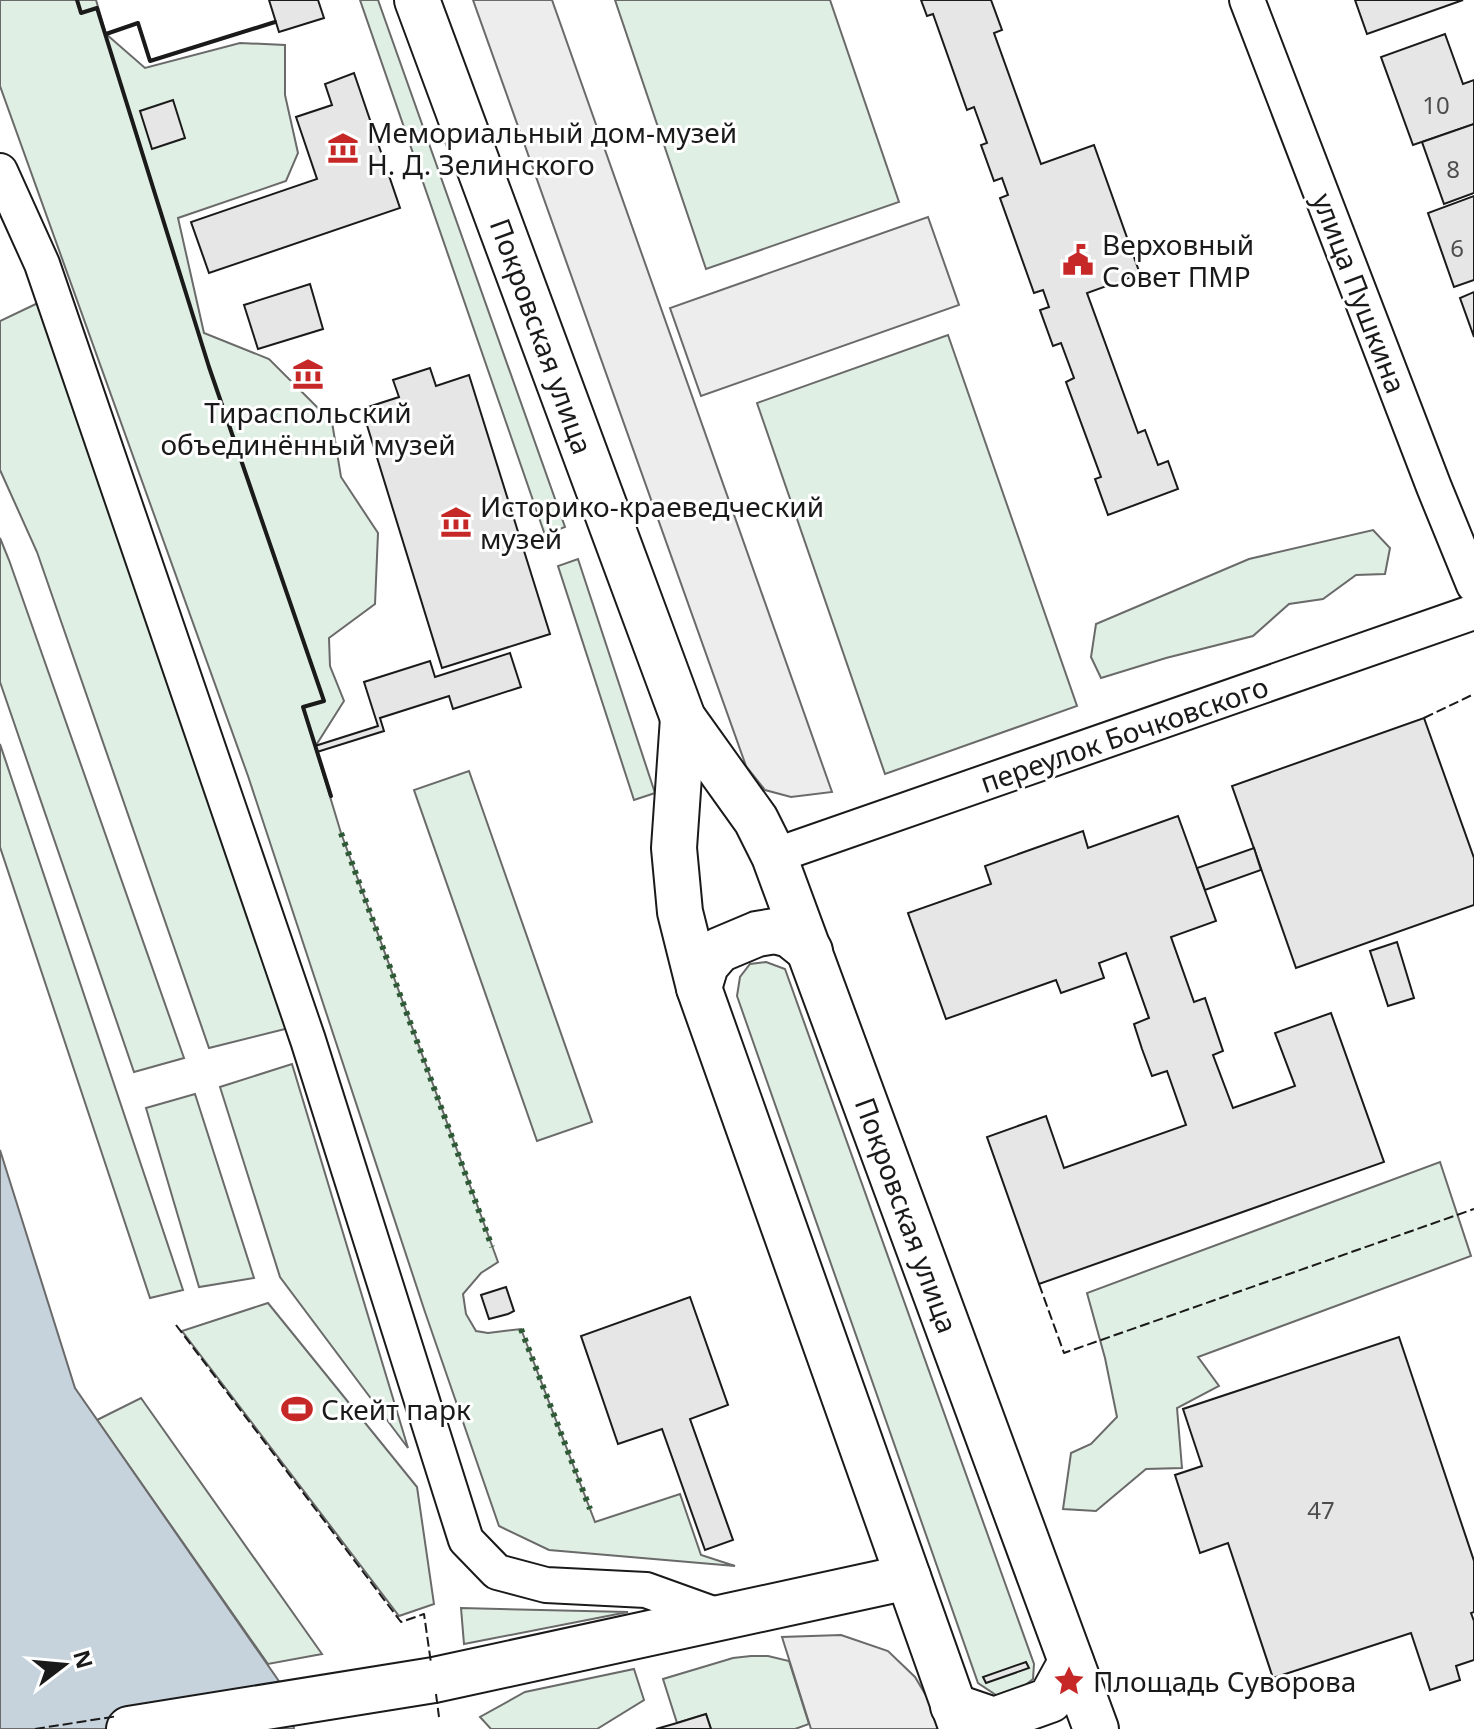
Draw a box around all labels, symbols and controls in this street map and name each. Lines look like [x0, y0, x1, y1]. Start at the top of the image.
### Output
house number: 10 [1422, 88, 1450, 121]
place label: Мемориальный дом-музей Н. Д. Зелинского [367, 113, 737, 183]
museum icon: Мемориальный дом-музей Н. Д. Зелинского [326, 131, 360, 165]
house number: 8 [1446, 152, 1460, 185]
street label: улица Пушкина [1304, 187, 1416, 399]
street label: Покровская улица [482, 213, 602, 459]
place label: Верховный Совет ПМР [1102, 225, 1254, 295]
house number: 6 [1450, 231, 1464, 264]
public building icon: Верховный Совет ПМР [1061, 243, 1095, 277]
museum icon: Тираспольский объединённый музей [291, 357, 325, 391]
place label: Тираспольский объединённый музей [160, 393, 456, 463]
place label: Историко-краеведческий музей [480, 487, 824, 557]
museum icon: Историко-краеведческий музей [439, 505, 473, 539]
street label: переулок Бочковского [975, 667, 1273, 801]
street label: Покровская улица [847, 1092, 967, 1338]
place label: Скейт парк [321, 1390, 471, 1428]
sports icon: Скейт парк [280, 1392, 314, 1426]
house number: 47 [1307, 1493, 1335, 1526]
north arrow [24, 1625, 104, 1705]
text: N [67, 1646, 101, 1672]
place label: Площадь Суворова [1093, 1662, 1356, 1700]
place icon: Площадь Суворова [1052, 1664, 1086, 1698]

